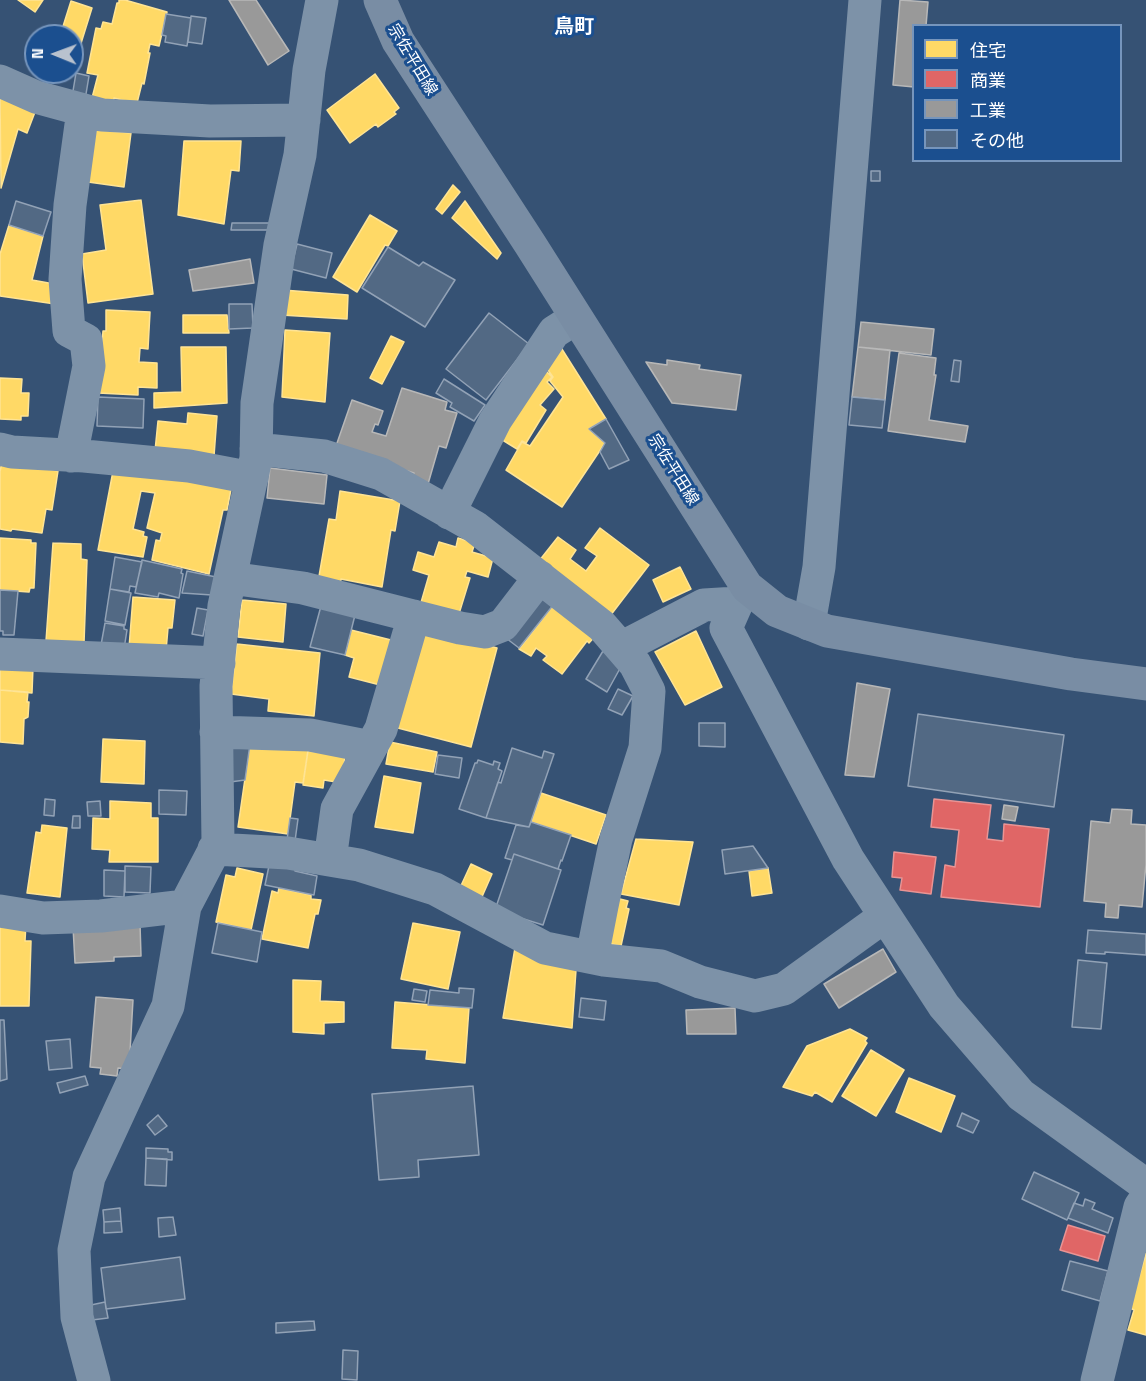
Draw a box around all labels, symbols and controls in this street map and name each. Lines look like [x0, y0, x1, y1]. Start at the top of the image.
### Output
district label: 鳥町 [554, 16, 594, 40]
street label: 宗佐平田線 [383, 21, 441, 99]
north arrow [24, 24, 84, 84]
legend [912, 24, 1122, 162]
text: 住宅 [970, 39, 1006, 62]
text: N [27, 48, 48, 59]
text: 商業 [970, 69, 1006, 92]
text: 工業 [970, 99, 1006, 122]
text: その他 [970, 129, 1024, 152]
street label: 宗佐平田線 [644, 431, 702, 509]

